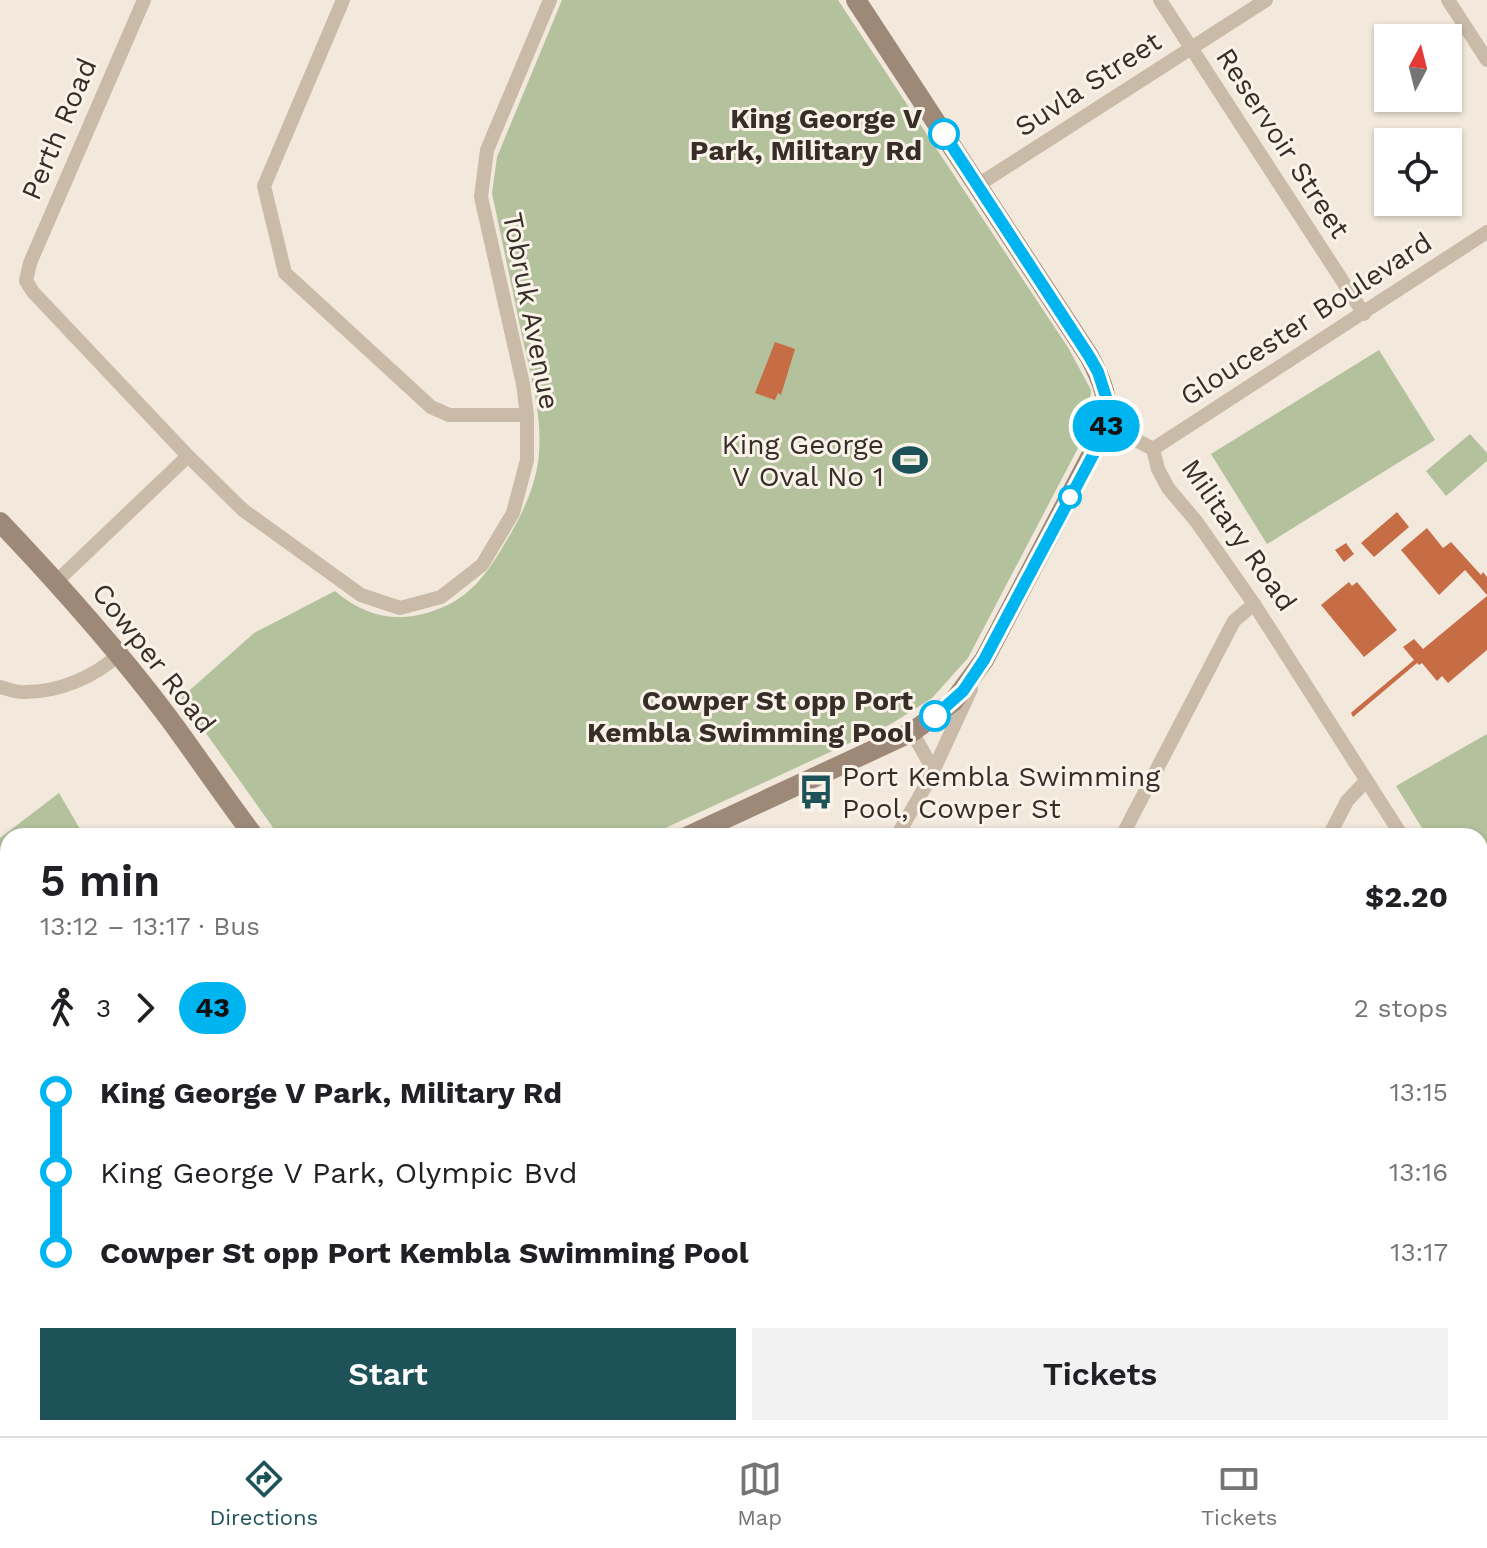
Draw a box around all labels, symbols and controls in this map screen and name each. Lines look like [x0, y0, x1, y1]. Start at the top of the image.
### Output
street label: Suvla Street [1009, 24, 1167, 143]
north arrow [1374, 24, 1462, 112]
map controls [1374, 24, 1462, 216]
street label: Reservoir Street [1209, 42, 1357, 244]
street label: Perth Road [14, 53, 104, 205]
place label: King George V Park, Military Rd [690, 102, 922, 167]
marker: King George V Park, Military Rd [929, 119, 959, 149]
button: locate [1374, 128, 1462, 216]
street label: Tobruk Avenue [496, 210, 566, 412]
street label: Gloucester Boulevard [1174, 225, 1438, 413]
line badge: 43 [1070, 400, 1142, 452]
text: 43 [1089, 409, 1123, 442]
place label: King George V Oval No 1 [721, 428, 884, 493]
sports icon: King George V Oval No 1 [891, 441, 929, 479]
street label: Military Road [1174, 453, 1304, 617]
unlabelled marker [1059, 486, 1081, 508]
street label: Cowper Road [85, 576, 223, 740]
place label: Cowper St opp Port Kembla Swimming Pool [587, 684, 914, 749]
marker: Cowper St opp Port Kembla Swimming Pool [920, 701, 950, 731]
place label: Port Kembla Swimming Pool, Cowper St [842, 760, 1160, 825]
bus stop icon: Port Kembla Swimming Pool, Cowper St [797, 773, 835, 811]
text: 5 min [40, 855, 160, 907]
text: $2.20 [1365, 879, 1448, 914]
text: 13:12 – 13:17 · Bus [40, 911, 260, 941]
icon: walk [40, 986, 84, 1030]
icon: forward [123, 986, 167, 1030]
text: 43 [195, 991, 230, 1024]
text: 3 [96, 993, 111, 1023]
text: 2 stops [1354, 993, 1448, 1023]
text: King George V Park, Military Rd [100, 1075, 562, 1110]
text: 13:15 [1390, 1077, 1448, 1107]
text: King George V Park, Olympic Bvd [100, 1155, 578, 1190]
text: 13:16 [1389, 1157, 1448, 1187]
text: Cowper St opp Port Kembla Swimming Pool [100, 1235, 748, 1270]
text: 13:17 [1390, 1237, 1448, 1267]
button: Start [40, 1328, 736, 1420]
button: Tickets [752, 1328, 1448, 1420]
tab: Directions [209, 1457, 318, 1530]
tab: Map [737, 1457, 782, 1530]
tab: Tickets [1201, 1457, 1277, 1530]

